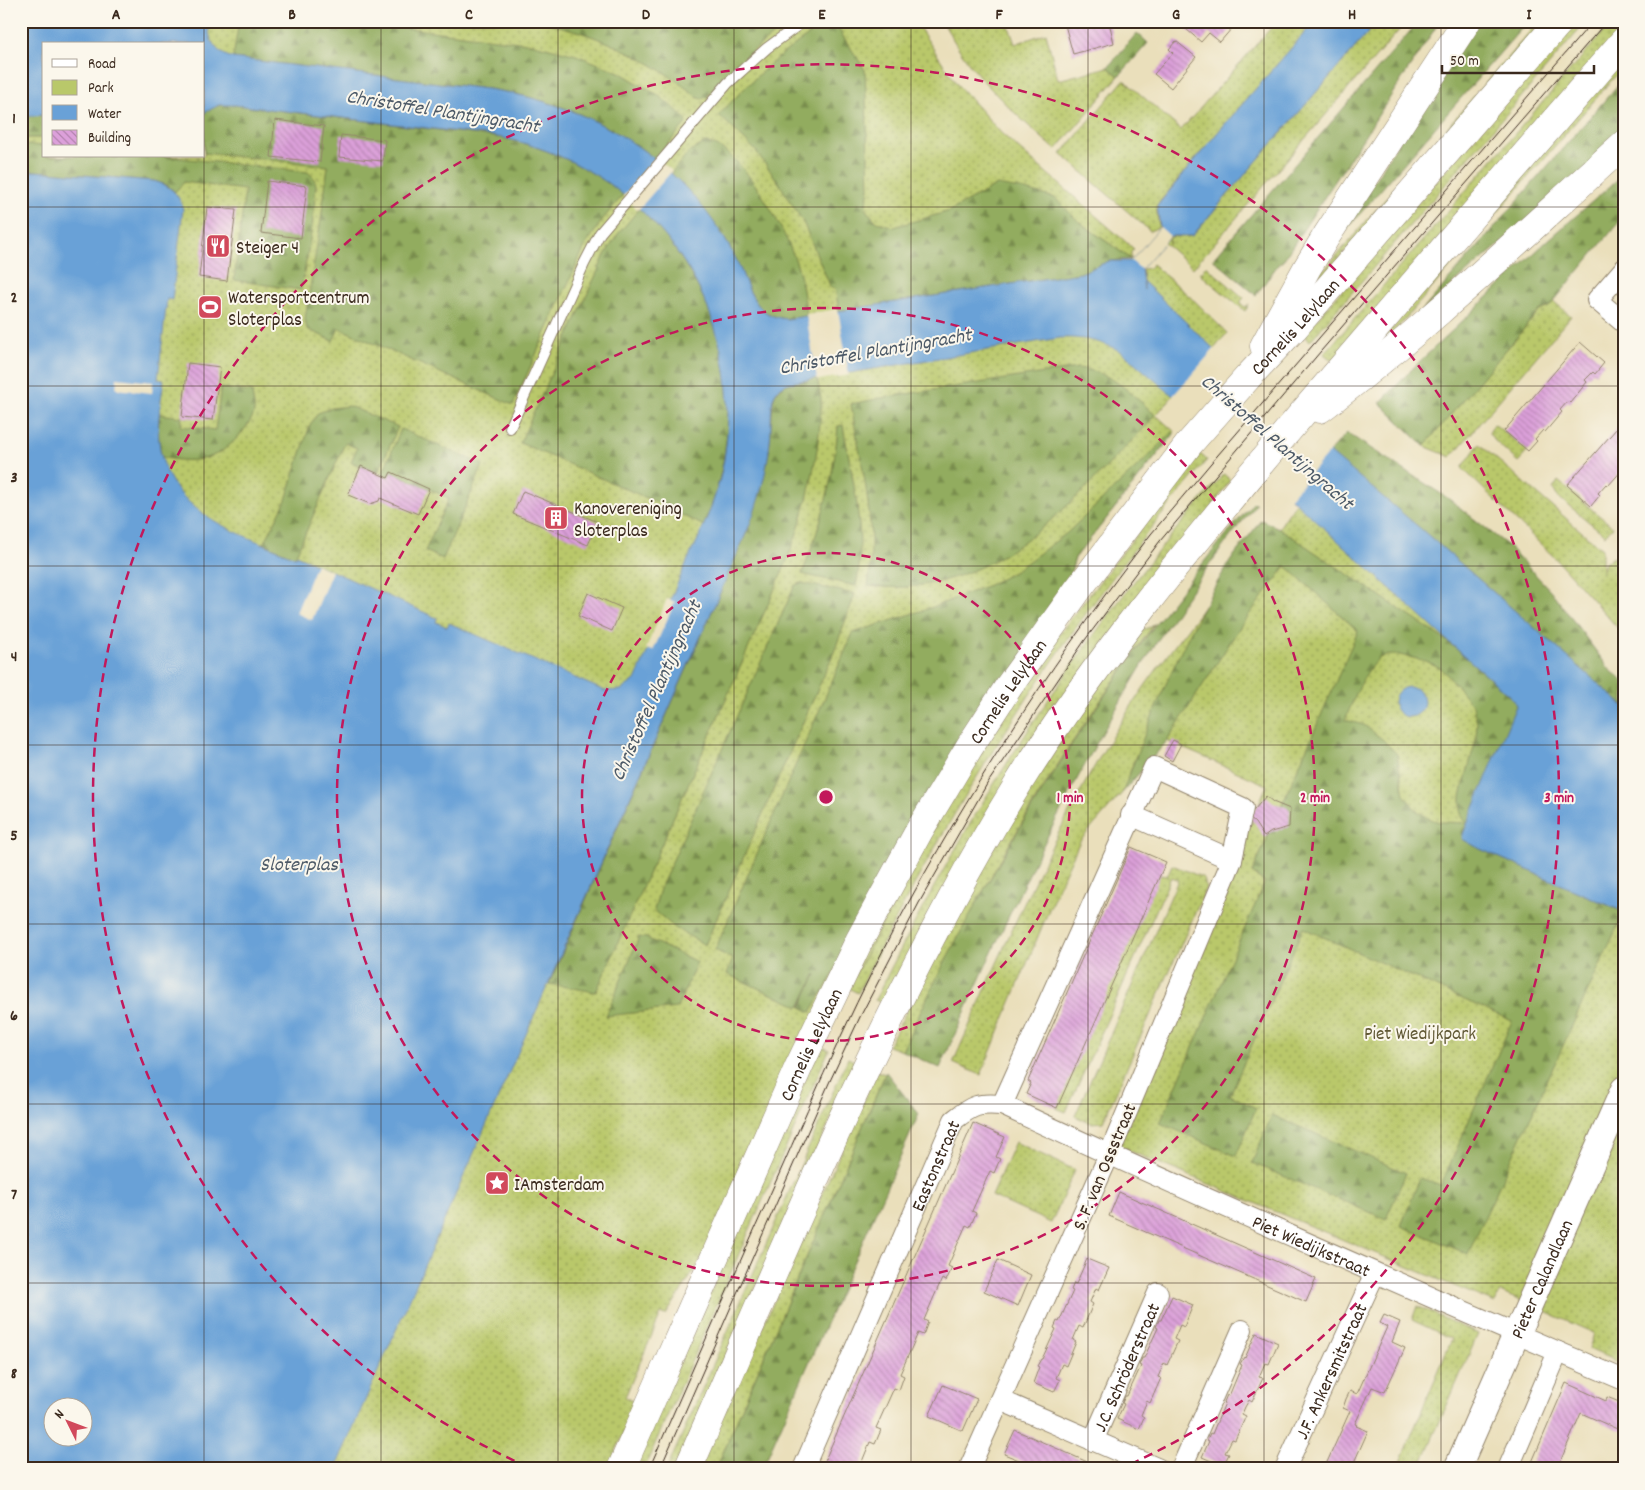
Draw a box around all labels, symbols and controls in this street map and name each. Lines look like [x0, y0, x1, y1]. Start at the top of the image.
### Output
text: A [112, 4, 121, 27]
text: B [288, 4, 296, 27]
text: C [465, 4, 473, 27]
text: D [642, 4, 651, 27]
text: E [818, 4, 826, 27]
text: F [995, 4, 1003, 27]
text: G [1172, 4, 1180, 27]
text: H [1348, 4, 1356, 27]
text: I [1527, 4, 1533, 27]
legend [42, 42, 205, 158]
scale bar [1442, 42, 1595, 74]
text: 50 m [1450, 51, 1479, 73]
text: Road [88, 54, 116, 76]
text: Park [88, 78, 114, 100]
water label: Christoffel Plantijngracht [344, 84, 542, 142]
text: Water [88, 104, 122, 126]
text: 1 [12, 108, 16, 131]
text: Building [88, 128, 131, 150]
restaurant icon: Steiger 4 [205, 233, 231, 259]
place label: Steiger 4 [236, 236, 299, 263]
street label: Cornelis Lelylaan [1246, 274, 1348, 383]
place label: Watersportcentrum Sloterplas [228, 286, 370, 335]
text: 2 [11, 287, 18, 310]
sports icon: Watersportcentrum Sloterplas [197, 294, 223, 320]
water label: Christoffel Plantijngracht [777, 322, 975, 384]
water label: Christoffel Plantijngracht [1193, 369, 1360, 519]
text: 3 [10, 467, 18, 490]
place label: Kanovereniging Sloterplas [574, 497, 682, 546]
building icon: Kanovereniging Sloterplas [543, 505, 569, 531]
water label: Christoffel Plantijngracht [605, 595, 711, 786]
street label: Cornelis Lelylaan [965, 635, 1055, 751]
text: 4 [11, 646, 17, 669]
centre of rings [817, 788, 835, 806]
text: 1 min [1057, 788, 1083, 810]
text: 2 min [1300, 788, 1330, 810]
text: 3 min [1544, 788, 1574, 810]
text: 5 [10, 825, 18, 848]
water label: Sloterplas [260, 852, 339, 880]
street label: Cornelis Lelylaan [775, 985, 851, 1106]
text: 6 [10, 1005, 18, 1028]
park label: Piet Wiedijkpark [1364, 1022, 1476, 1049]
street label: S. F. van Ossstraat [1067, 1100, 1145, 1235]
street label: Eastonstraat [906, 1117, 969, 1216]
place icon: IAmsterdam [484, 1170, 510, 1196]
place label: IAmsterdam [514, 1173, 605, 1200]
text: 7 [11, 1184, 17, 1207]
street label: Piet Wiedijkstraat [1247, 1210, 1374, 1286]
street label: Pieter Calandlaan [1506, 1216, 1582, 1344]
street label: J.C. Schröderstraat [1089, 1299, 1169, 1437]
street label: J.F. Ankersmitstraat [1290, 1300, 1376, 1445]
text: 8 [11, 1363, 18, 1386]
north arrow [42, 1398, 92, 1448]
text: N [50, 1405, 70, 1424]

